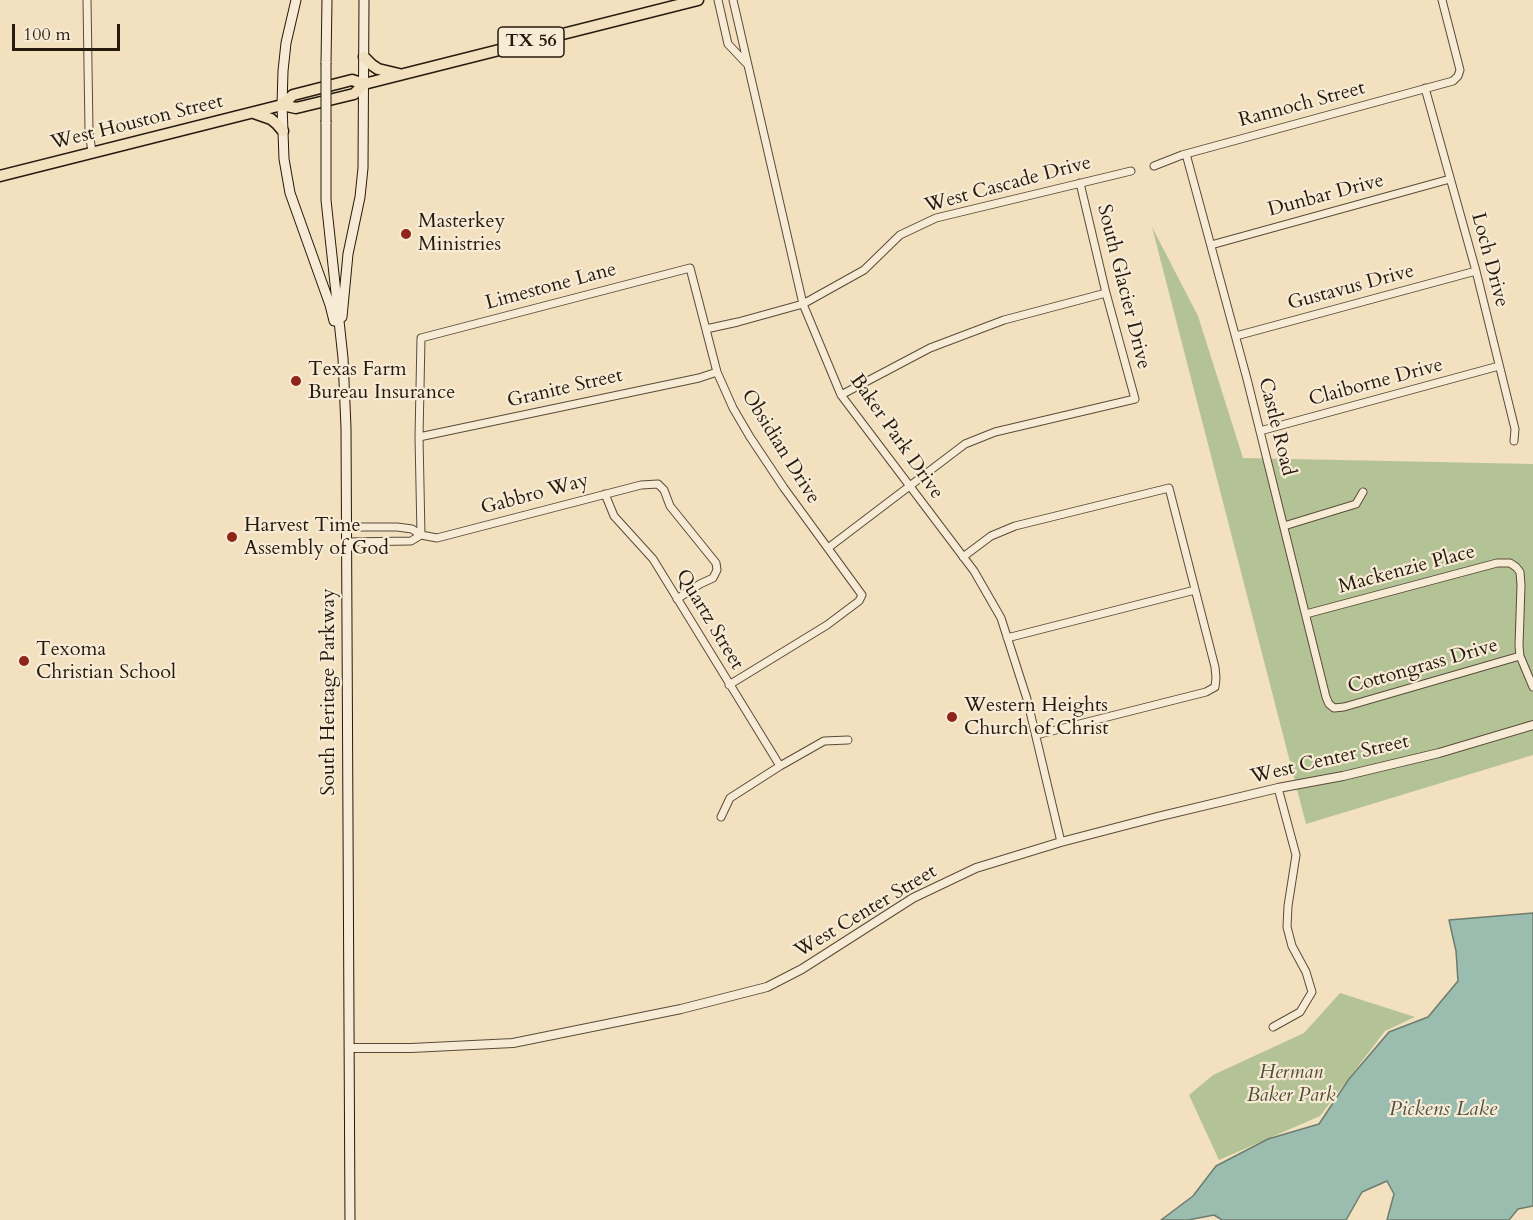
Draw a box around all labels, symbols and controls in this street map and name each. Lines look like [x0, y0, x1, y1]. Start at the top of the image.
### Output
scale bar [15, 12, 123, 50]
text: 100 m [23, 22, 71, 47]
road number: TX 56 [498, 27, 564, 57]
street label: Rannoch Street [1236, 77, 1368, 133]
street label: West Houston Street [48, 90, 226, 156]
street label: West Cascade Drive [922, 151, 1094, 219]
street label: Dunbar Drive [1265, 169, 1387, 223]
street label: South Glacier Drive [1091, 202, 1155, 372]
place label: Masterkey Ministries [418, 210, 505, 257]
street label: Loch Drive [1465, 210, 1513, 310]
marker: Masterkey Ministries [399, 227, 413, 241]
street label: Limestone Lane [483, 258, 619, 316]
street label: Gustavus Drive [1285, 260, 1417, 316]
street label: Claiborne Drive [1306, 354, 1446, 412]
place label: Texas Farm Bureau Insurance [308, 358, 455, 405]
street label: Granite Street [505, 364, 625, 414]
street label: Baker Park Drive [844, 370, 948, 504]
marker: Texas Farm Bureau Insurance [289, 374, 303, 388]
street label: Castle Road [1252, 375, 1300, 479]
street label: Obsidian Drive [735, 385, 825, 509]
street label: Gabbro Way [478, 469, 592, 521]
place label: Harvest Time Assembly of God [244, 514, 389, 561]
marker: Harvest Time Assembly of God [225, 530, 239, 544]
street label: Mackenzie Place [1336, 540, 1478, 600]
street label: Quartz Street [670, 565, 748, 675]
street label: South Heritage Parkway [317, 588, 341, 796]
street label: Cottongrass Drive [1345, 634, 1501, 700]
place label: Texoma Christian School [36, 638, 176, 685]
marker: Texoma Christian School [17, 654, 31, 668]
place label: Western Heights Church of Christ [964, 694, 1108, 741]
marker: Western Heights Church of Christ [945, 710, 959, 724]
street label: West Center Street [1249, 730, 1411, 790]
street label: West Center Street [791, 860, 941, 964]
park label: Herman Baker Park [1247, 1061, 1335, 1108]
water label: Pickens Lake [1389, 1097, 1497, 1123]

